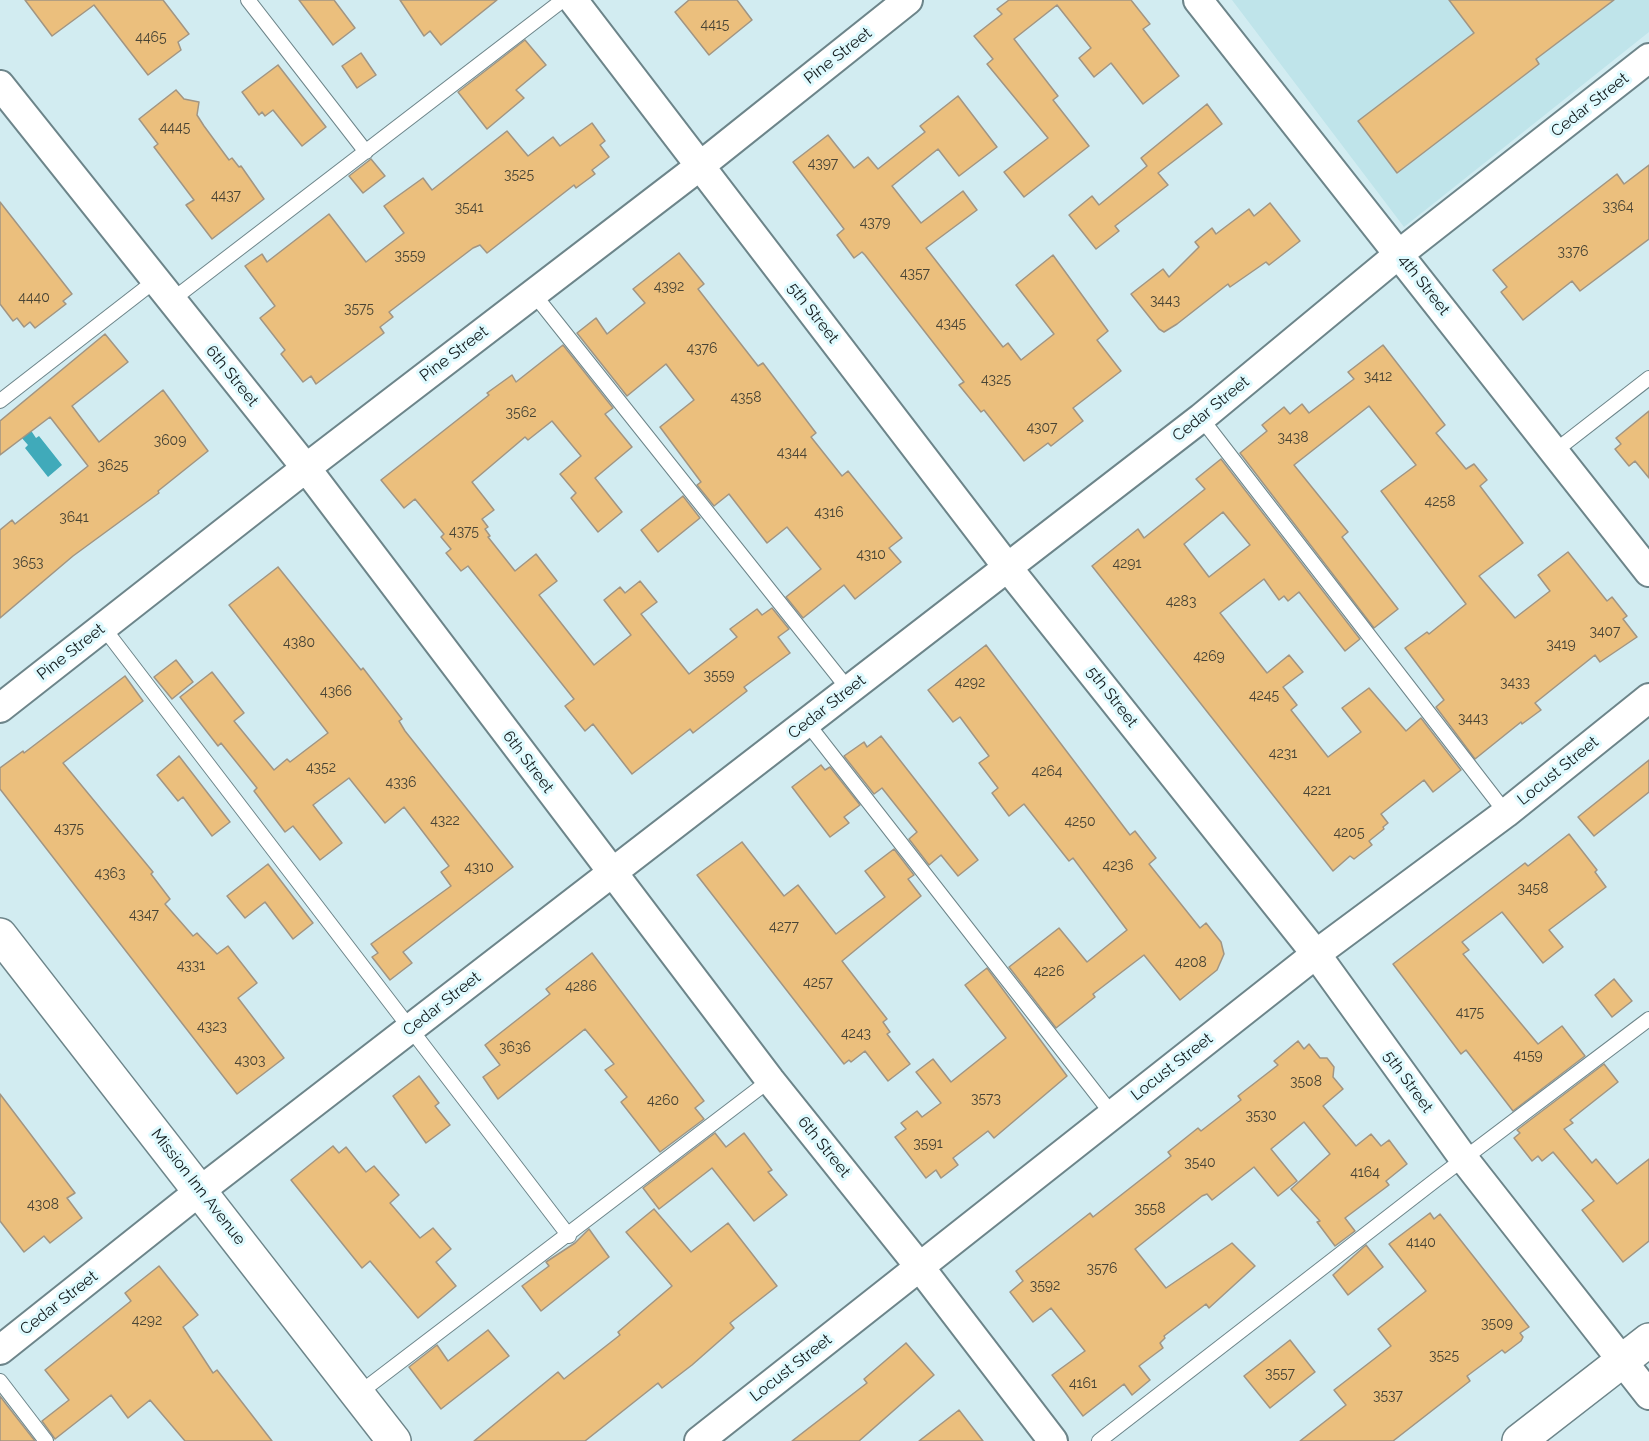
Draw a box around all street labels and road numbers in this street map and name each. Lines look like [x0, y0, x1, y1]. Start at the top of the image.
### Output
street label: Pine Street [800, 24, 876, 88]
street label: Cedar Street [1547, 69, 1633, 141]
street label: 4th Street [1394, 251, 1454, 319]
street label: 5th Street [783, 279, 843, 347]
street label: Pine Street [416, 322, 492, 386]
street label: 6th Street [202, 342, 262, 410]
street label: Cedar Street [1169, 372, 1253, 446]
street label: Pine Street [33, 620, 109, 684]
street label: 5th Street [1082, 663, 1142, 731]
street label: Cedar Street [784, 671, 870, 743]
street label: 6th Street [498, 727, 558, 797]
street label: Locust Street [1514, 733, 1602, 809]
street label: Cedar Street [399, 968, 485, 1040]
street label: Locust Street [1127, 1029, 1217, 1105]
street label: 5th Street [1379, 1047, 1437, 1117]
street label: 6th Street [794, 1113, 854, 1181]
street label: Mission Inn Avenue [147, 1125, 249, 1249]
street label: Cedar Street [16, 1267, 102, 1339]
street label: Locust Street [746, 1330, 836, 1406]

